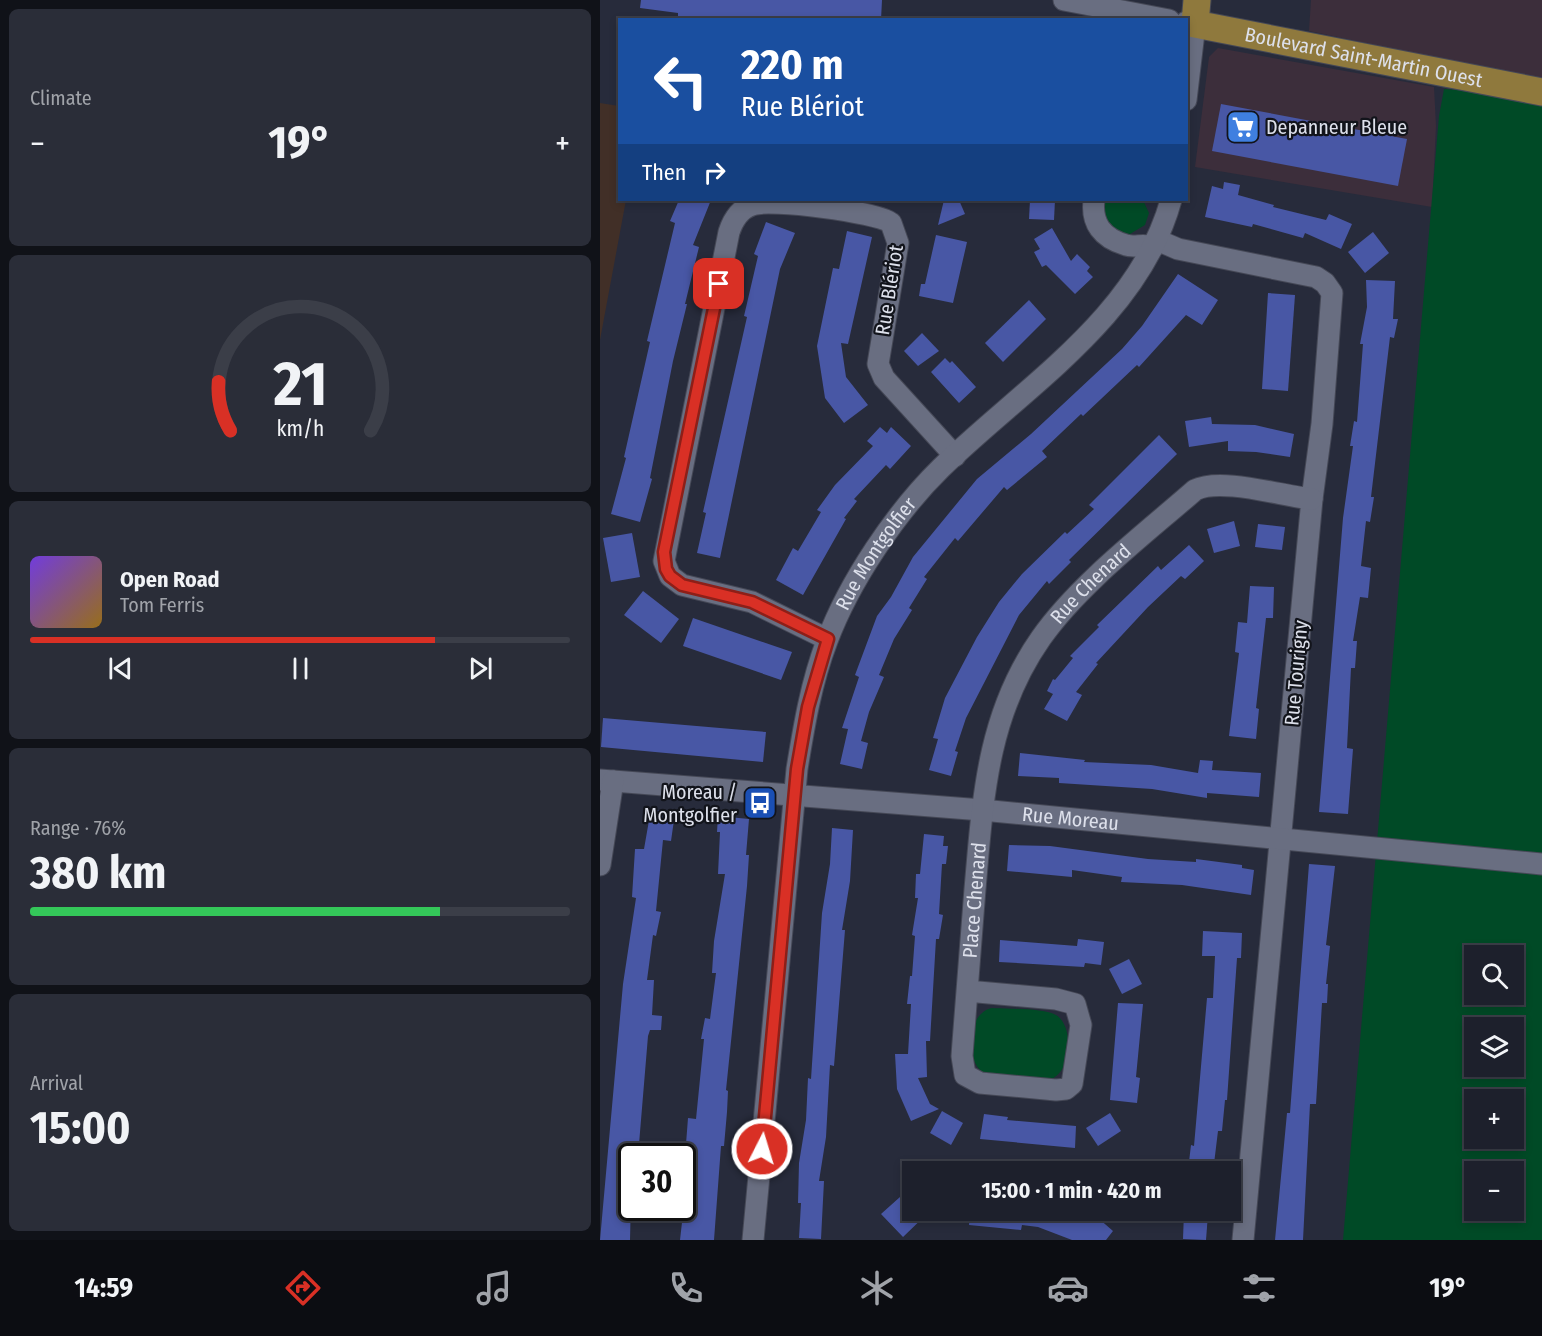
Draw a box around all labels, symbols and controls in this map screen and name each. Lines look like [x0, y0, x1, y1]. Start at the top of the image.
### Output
street label: Boulevard Saint-Martin Ouest [1243, 22, 1485, 92]
text: 220 m [741, 40, 844, 90]
icon: left [642, 42, 720, 120]
text: Climate [30, 86, 92, 110]
text: Rue Blériot [741, 91, 864, 123]
supermarket icon: Depanneur Bleue [1225, 109, 1261, 145]
place label: Depanneur Bleue [1266, 115, 1407, 139]
text: 19° [268, 116, 332, 170]
text: − [30, 124, 45, 164]
text: + [555, 124, 570, 164]
icon: right [698, 156, 731, 189]
text: Then [642, 159, 686, 186]
street label: Rue Blériot [870, 243, 908, 337]
pin [693, 258, 744, 309]
icon: arrive [702, 267, 735, 300]
text: 21 [272, 347, 327, 422]
text: km/h [276, 416, 324, 442]
street label: Rue Montgolfier [830, 492, 921, 614]
street label: Rue Chenard [1045, 539, 1136, 629]
text: Open Road [120, 566, 220, 593]
text: Tom Ferris [120, 593, 204, 617]
street label: Rue Tourigny [1279, 619, 1313, 727]
icon: previous [104, 652, 137, 685]
icon: pause [284, 652, 317, 685]
icon: next [464, 652, 497, 685]
place label: Moreau / Montgolfier [643, 780, 737, 827]
bus stop icon: Moreau / Montgolfier [742, 785, 778, 821]
street label: Rue Moreau [1021, 802, 1120, 835]
text: Range · 76% [30, 816, 126, 840]
street label: Place Chenard [958, 841, 991, 959]
text: 380 km [30, 846, 166, 900]
map controls [1464, 945, 1524, 1221]
button: search [1464, 945, 1524, 1005]
button: layers [1464, 1017, 1524, 1077]
text: Arrival [30, 1071, 83, 1095]
button: + [1464, 1089, 1524, 1149]
text: 15:00 [30, 1101, 131, 1155]
position arrow [730, 1117, 794, 1181]
speed limit sign: 30 [618, 1143, 696, 1221]
button: − [1464, 1161, 1524, 1221]
text: 15:00 · 1 min · 420 m [981, 1177, 1162, 1204]
icon: directions [282, 1267, 324, 1309]
icon: music [473, 1267, 515, 1309]
icon: phone [665, 1267, 707, 1309]
icon: climate [856, 1267, 898, 1309]
icon: car [1047, 1267, 1089, 1309]
icon: filters [1238, 1267, 1280, 1309]
text: 14:59 [75, 1272, 133, 1304]
text: 19° [1429, 1272, 1467, 1304]

